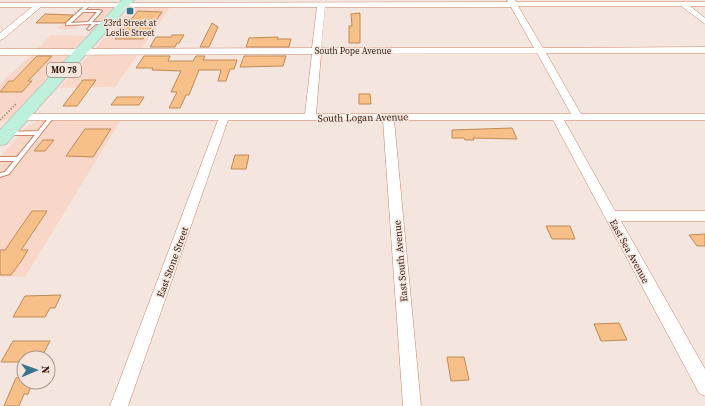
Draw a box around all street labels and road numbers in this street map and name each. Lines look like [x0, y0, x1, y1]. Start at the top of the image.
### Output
street label: South Pope Avenue [315, 45, 392, 57]
road number: MO 78 [47, 63, 81, 77]
street label: South Logan Avenue [318, 110, 408, 125]
street label: East Sea Avenue [607, 217, 653, 286]
street label: East South Avenue [390, 220, 411, 302]
street label: East Stone Street [154, 224, 192, 299]

